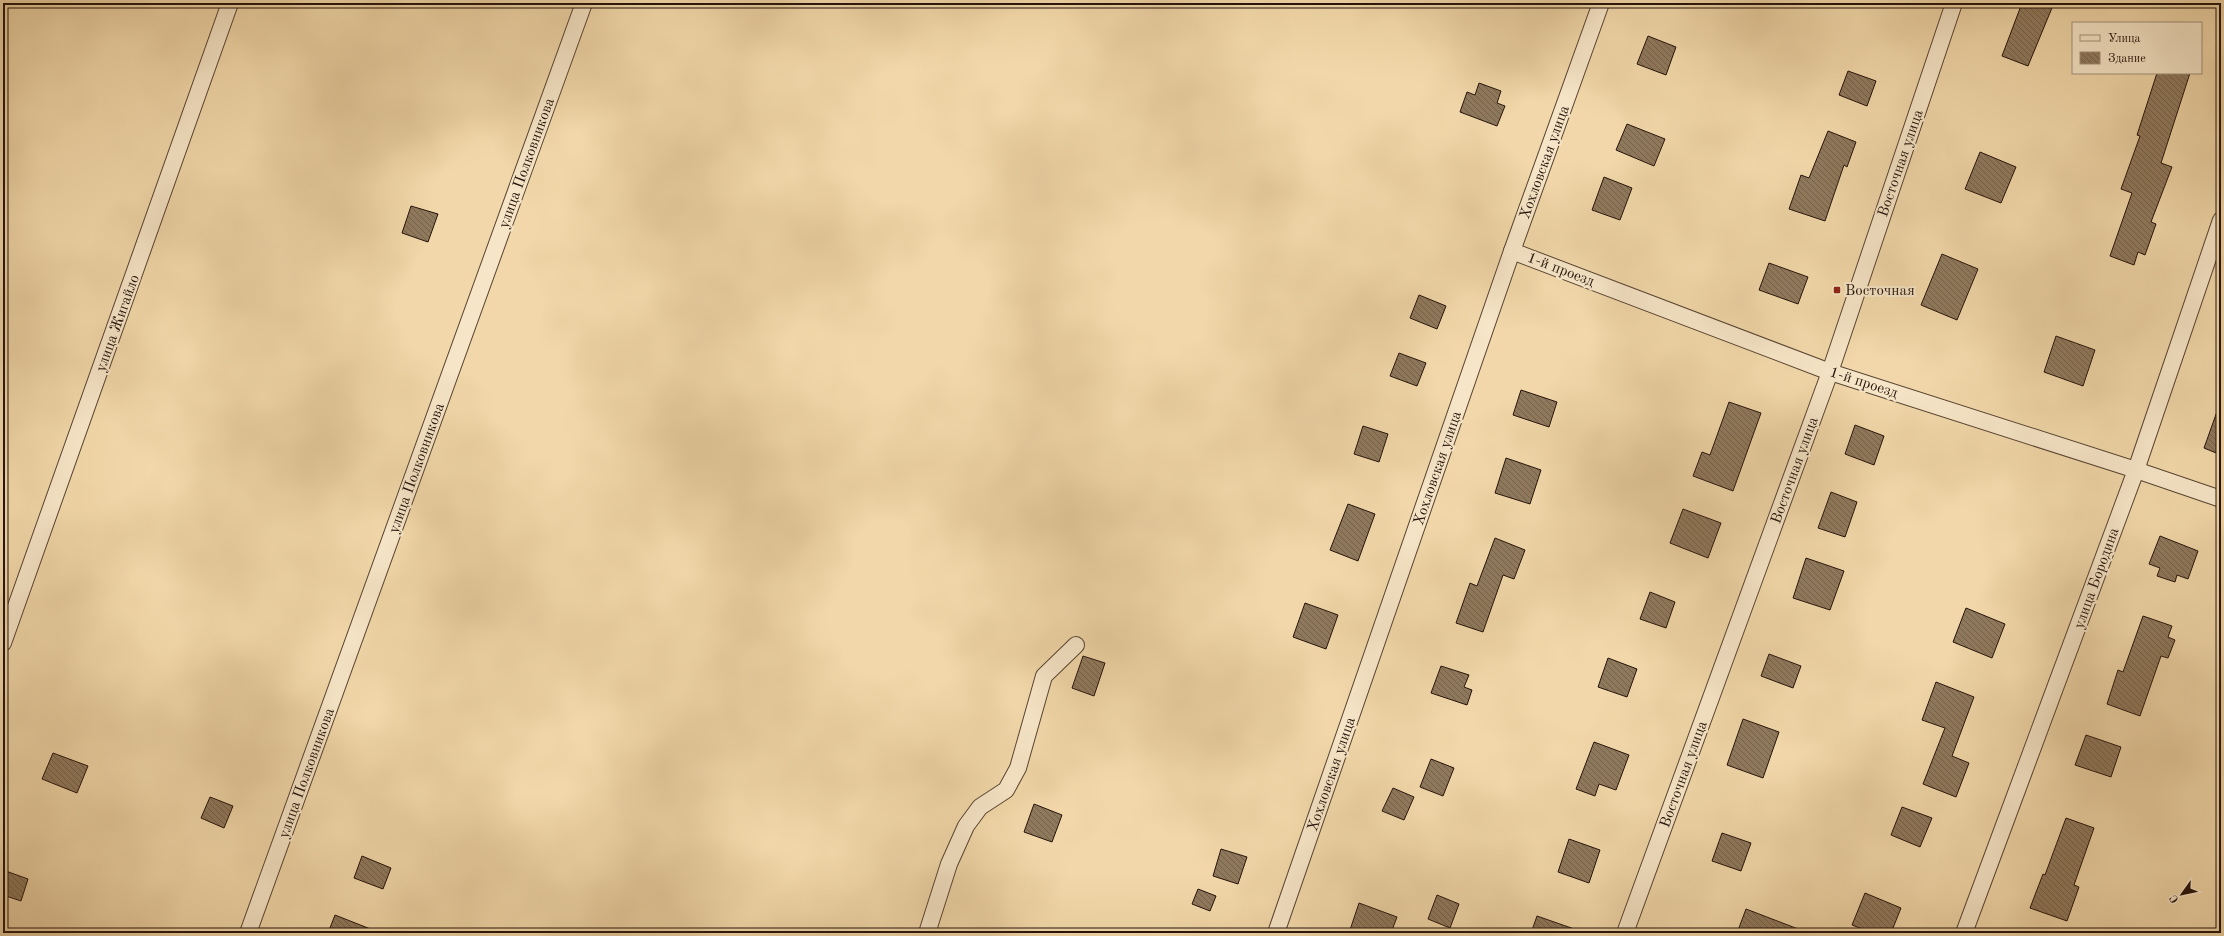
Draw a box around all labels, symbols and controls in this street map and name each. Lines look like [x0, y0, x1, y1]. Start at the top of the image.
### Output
legend [2072, 22, 2202, 74]
text: Улица [2108, 33, 2141, 45]
text: Здание [2108, 53, 2146, 65]
street label: улица Полковникова [497, 96, 558, 231]
street label: Хохловская улица [1518, 103, 1573, 221]
street label: Восточная улица [1876, 107, 1927, 219]
street label: 1-й проезд [1525, 251, 1597, 290]
street label: улица Жигайло [94, 273, 143, 374]
place label: Восточная [1845, 284, 1915, 299]
marker: Восточная [1832, 285, 1842, 295]
street label: 1-й проезд [1828, 365, 1900, 402]
street label: улица Полковникова [387, 401, 448, 536]
street label: Хохловская улица [1412, 409, 1465, 528]
street label: Восточная улица [1769, 415, 1822, 526]
street label: улица Бородина [2072, 525, 2123, 631]
street label: улица Полковникова [277, 706, 338, 841]
street label: Хохловская улица [1306, 715, 1359, 834]
street label: Восточная улица [1658, 719, 1711, 830]
north arrow [2162, 874, 2202, 914]
text: С [2168, 893, 2181, 905]

